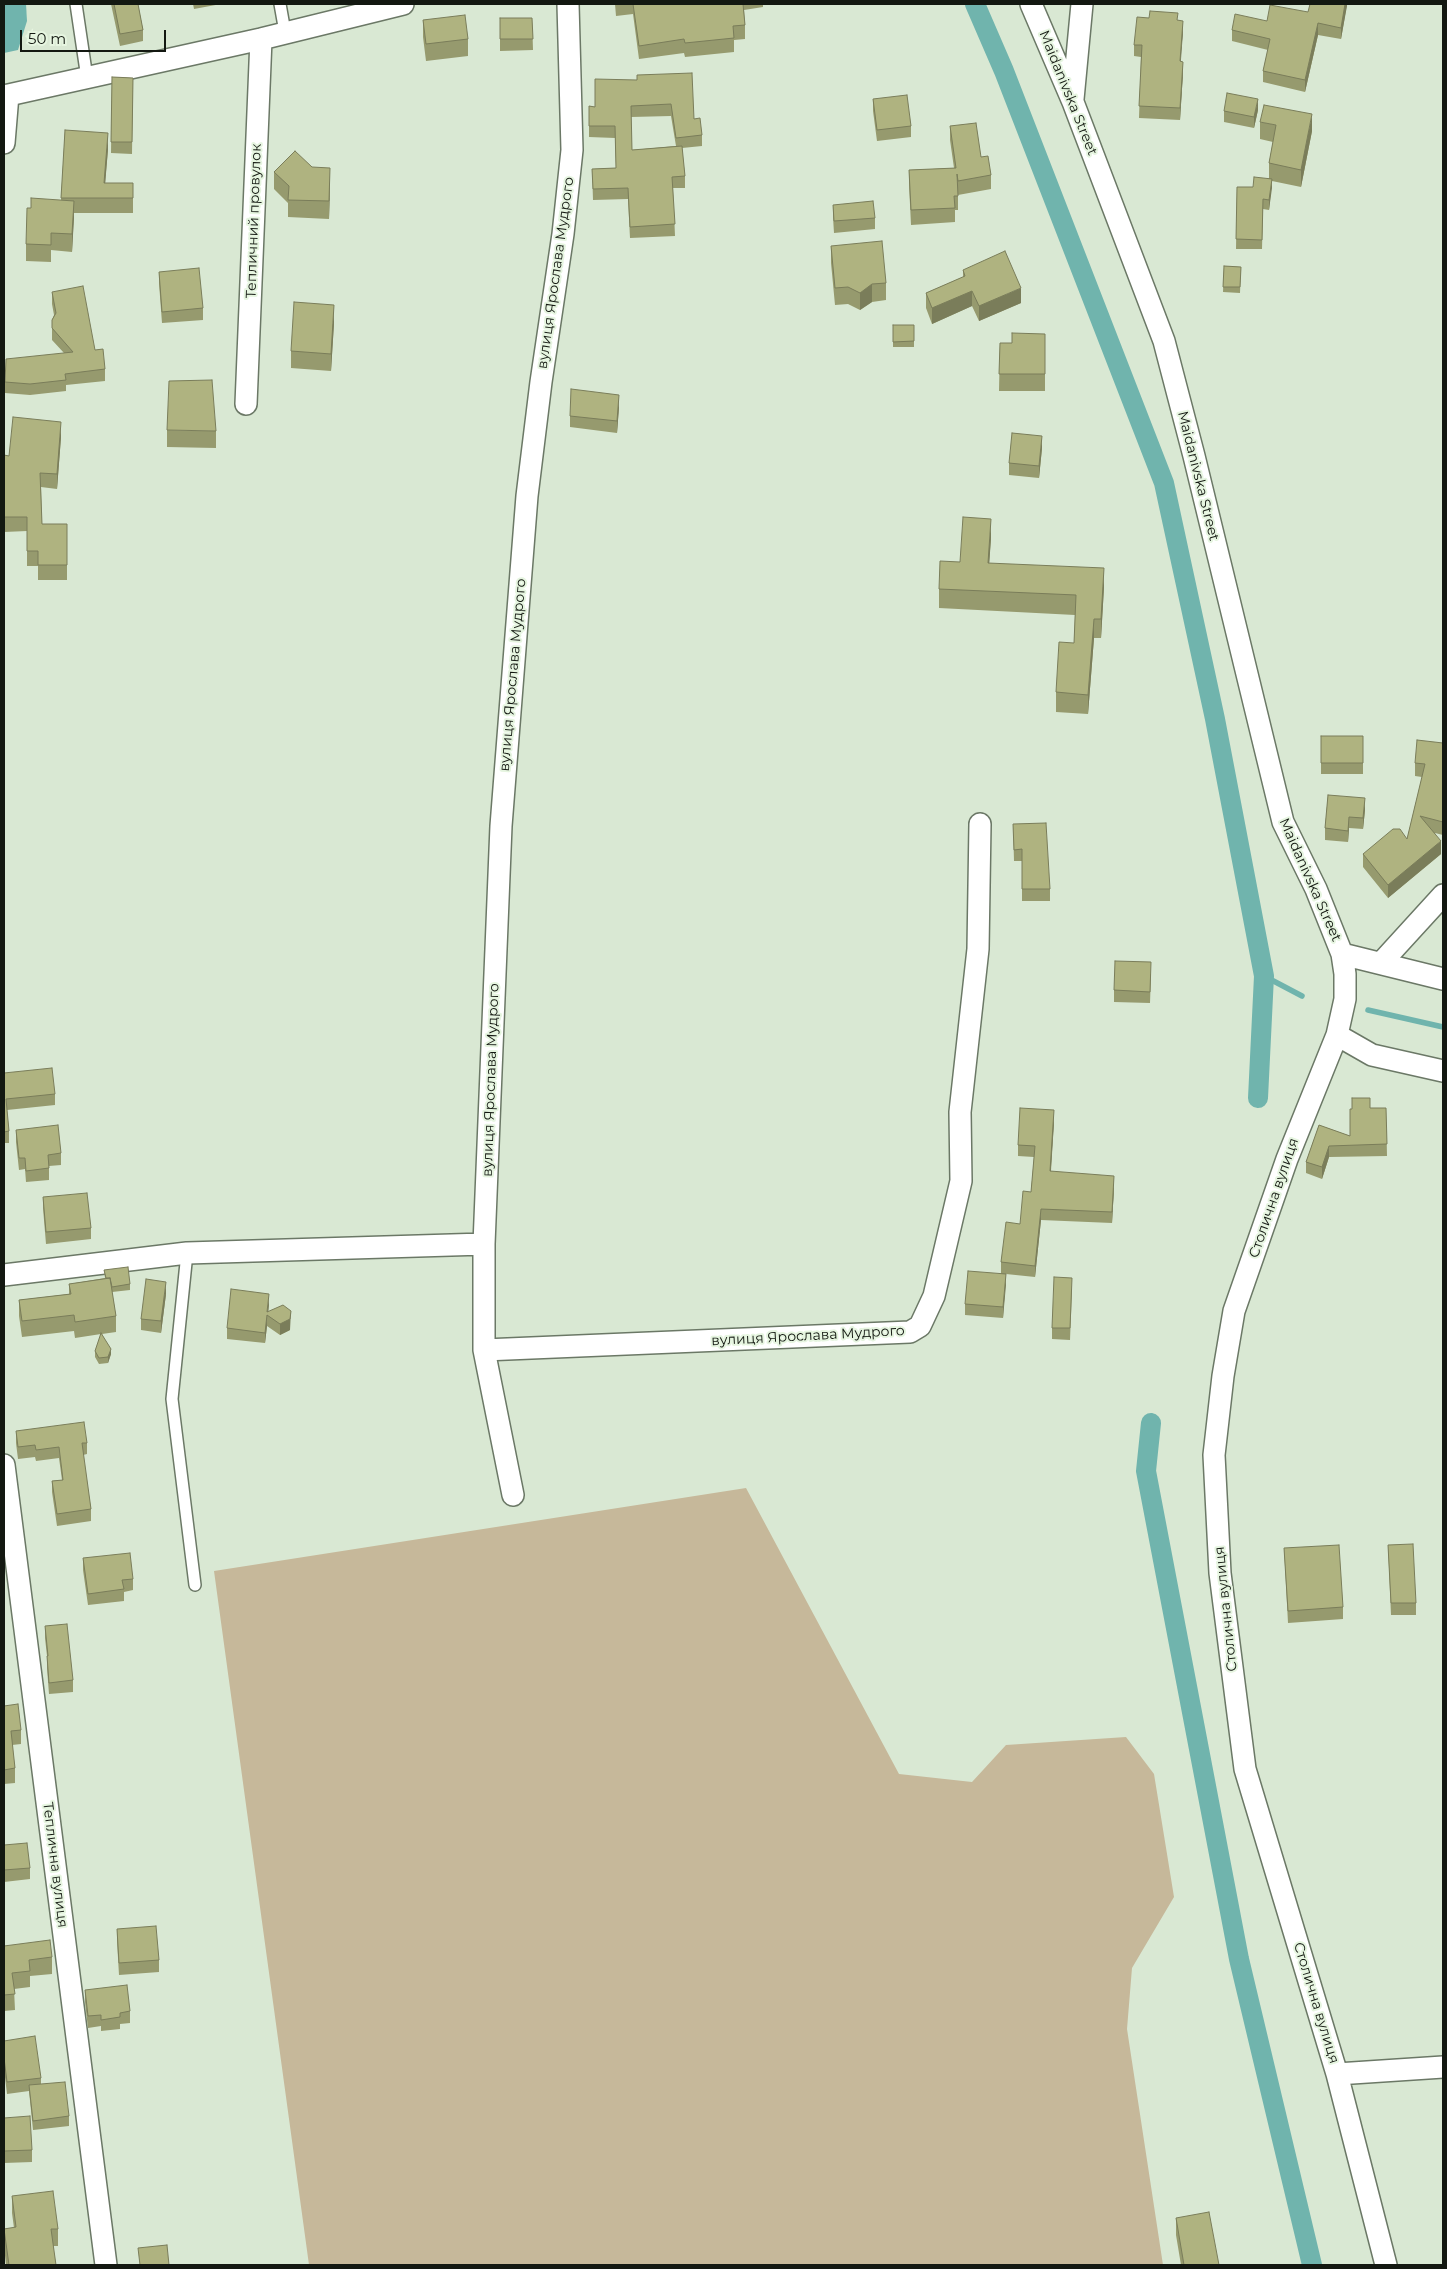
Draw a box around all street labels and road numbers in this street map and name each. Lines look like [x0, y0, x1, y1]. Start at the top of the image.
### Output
street label: Maidanivska Street [1035, 28, 1101, 158]
street label: Тепличний провулок [243, 143, 265, 299]
street label: вулиця Ярослава Мудрого [534, 176, 578, 370]
street label: Maidanivska Street [1174, 409, 1222, 543]
street label: вулиця Ярослава Мудрого [496, 578, 530, 772]
street label: Maidanivska Street [1275, 816, 1345, 944]
street label: вулиця Ярослава Мудрого [479, 983, 503, 1177]
street label: Столична вулиця [1246, 1136, 1302, 1260]
street label: вулиця Ярослава Мудрого [711, 1323, 905, 1349]
street label: Столична вулиця [1211, 1546, 1241, 1672]
street label: Теплична вулиця [39, 1801, 71, 1929]
street label: Столична вулиця [1290, 1940, 1342, 2066]

